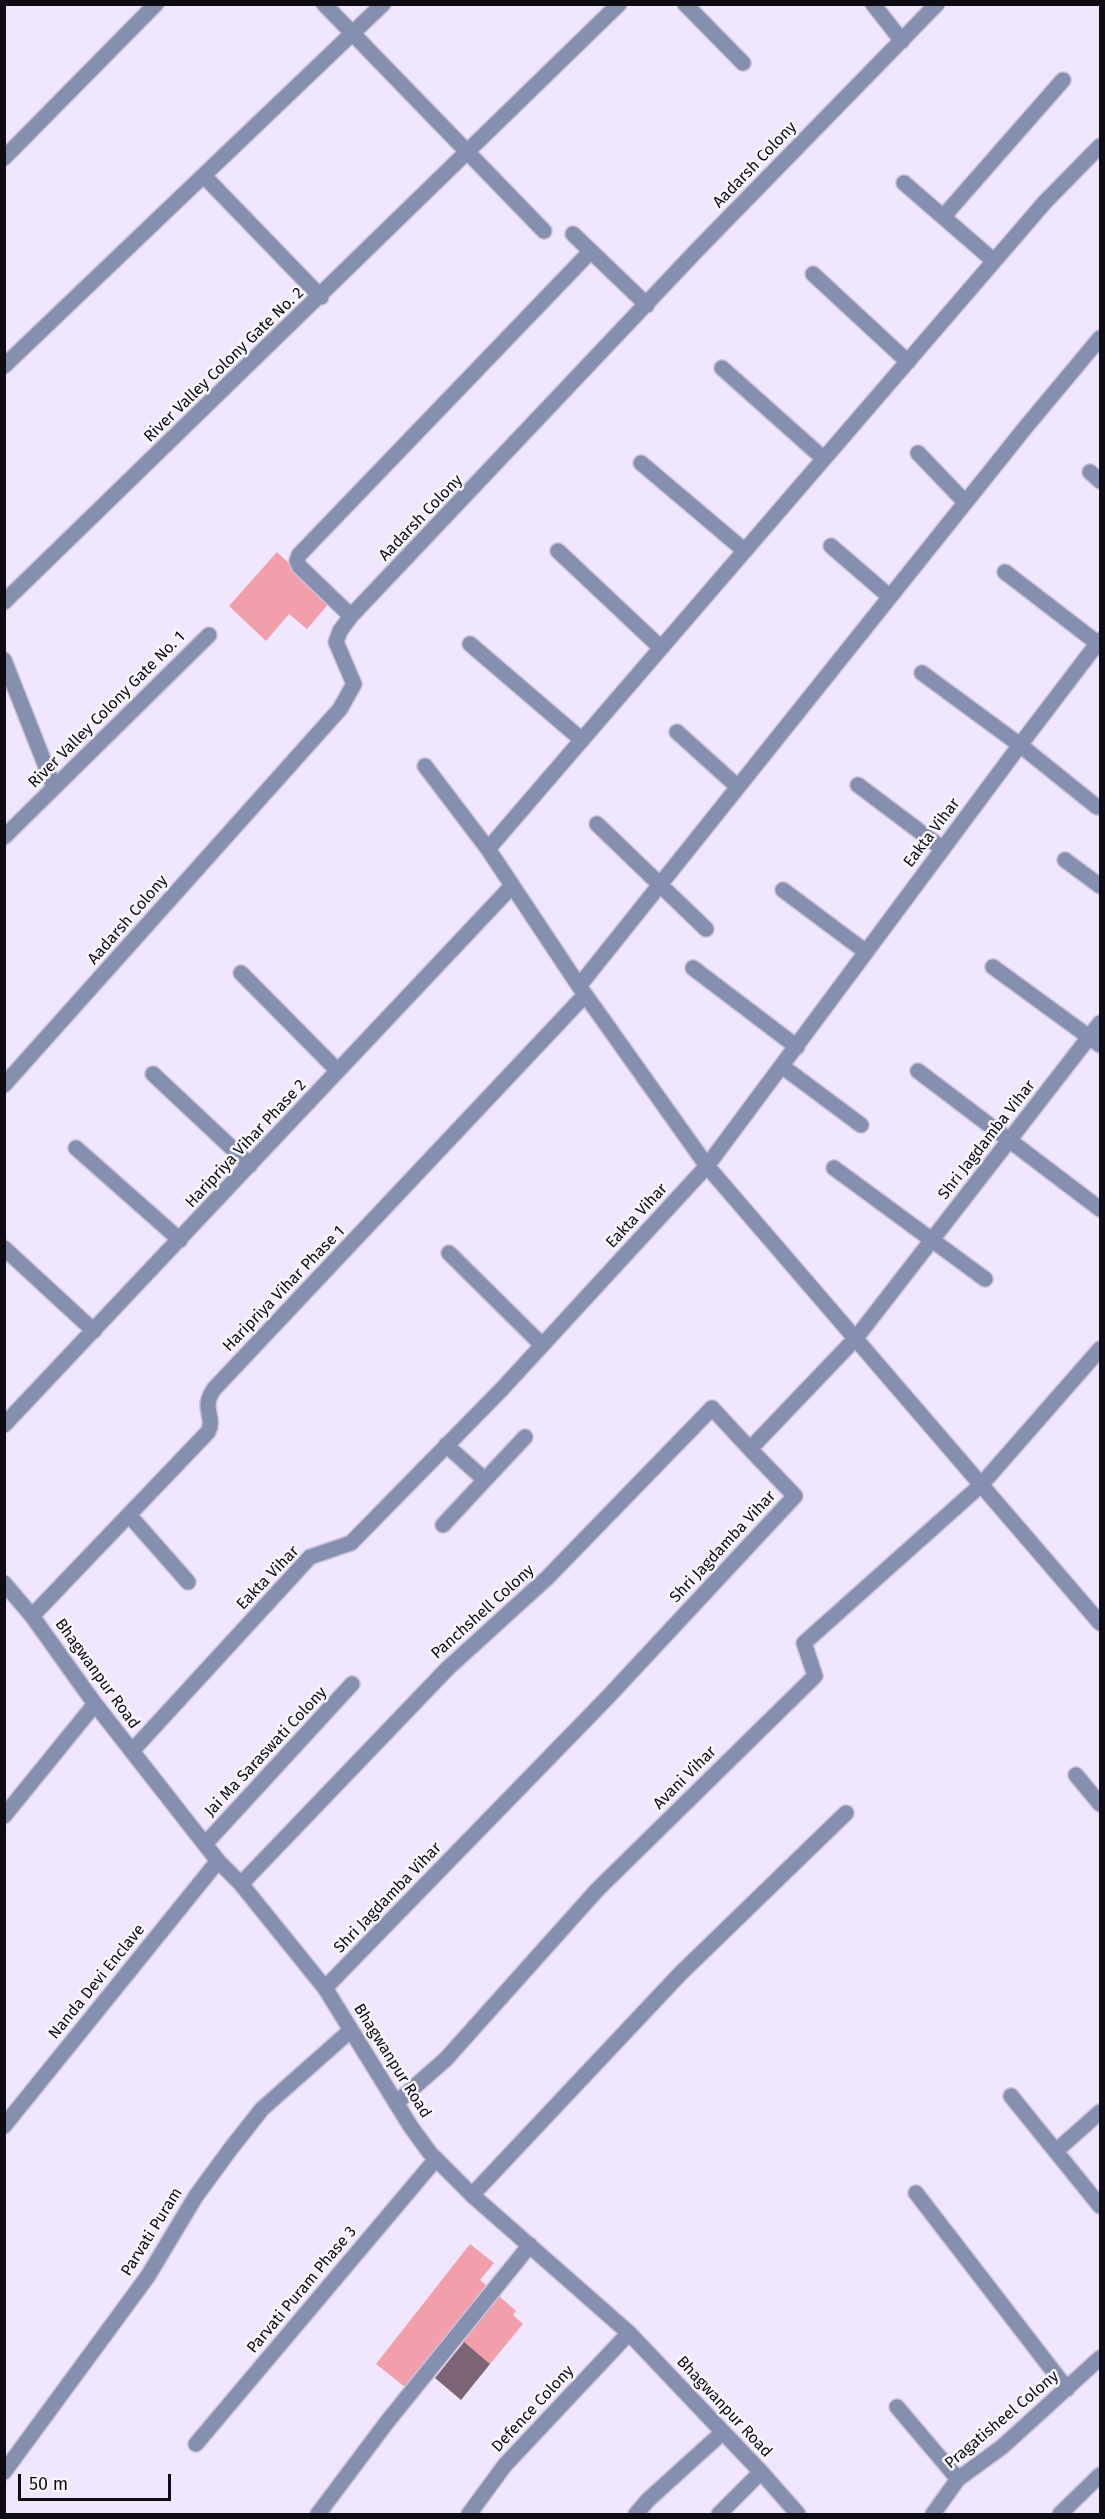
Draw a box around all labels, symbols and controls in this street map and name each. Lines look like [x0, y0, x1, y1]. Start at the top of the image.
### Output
street label: Aadarsh Colony [709, 118, 801, 212]
street label: River Valley Colony Gate No. 2 [140, 284, 308, 446]
street label: Aadarsh Colony [375, 471, 467, 565]
street label: River Valley Colony Gate No. 1 [25, 628, 189, 792]
street label: Eakta Vihar [900, 795, 964, 871]
street label: Aadarsh Colony [84, 871, 172, 969]
street label: Haripriya Vihar Phase 2 [182, 1076, 310, 1212]
street label: Shri Jagdamba Vihar [934, 1076, 1040, 1204]
street label: Eakta Vihar [602, 1180, 672, 1252]
street label: Haripriya Vihar Phase 1 [219, 1222, 349, 1356]
street label: Shri Jagdamba Vihar [666, 1487, 780, 1607]
street label: Eakta Vihar [233, 1542, 303, 1614]
street label: Panchshell Colony [428, 1561, 538, 1663]
street label: Bhagwanpur Road [51, 1615, 143, 1733]
street label: Jai Ma Saraswati Colony [201, 1683, 331, 1821]
street label: Avani Vihar [649, 1742, 721, 1814]
street label: Shri Jagdamba Vihar [330, 1839, 446, 1957]
street label: Nanda Devi Enclave [45, 1921, 149, 2043]
street label: Bhagwanpur Road [349, 2000, 435, 2122]
street label: Parvati Puram [117, 2184, 187, 2280]
street label: Parvati Puram Phase 3 [243, 2223, 361, 2357]
street label: Bhagwanpur Road [672, 2352, 776, 2462]
street label: Defence Colony [488, 2362, 578, 2456]
street label: Pragatisheel Colony [941, 2367, 1063, 2473]
scale bar [21, 2462, 174, 2500]
text: 50 m [29, 2473, 68, 2495]

